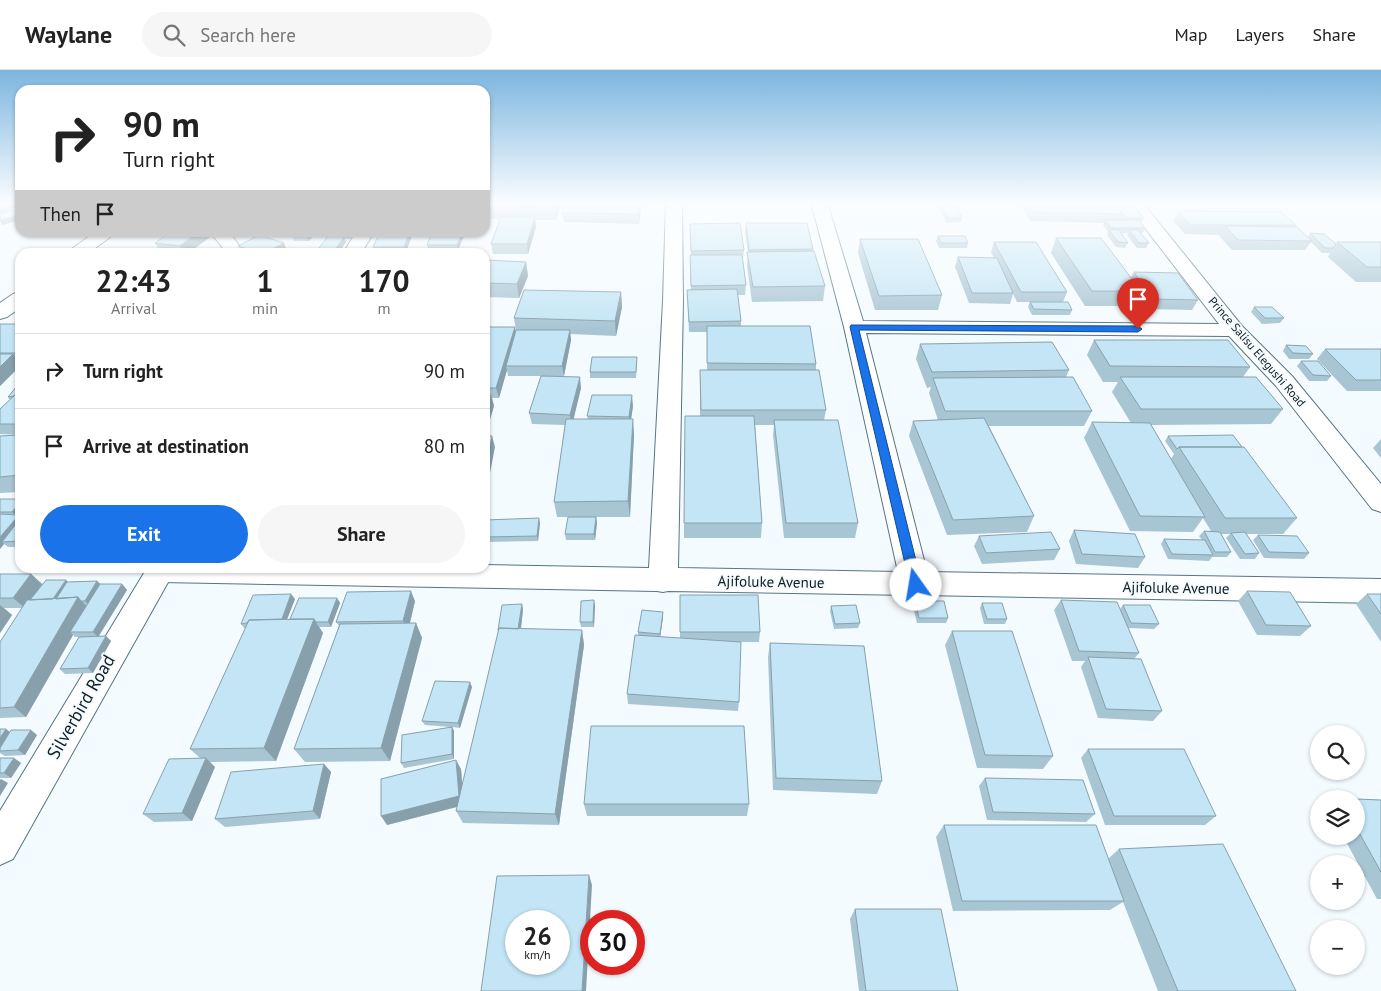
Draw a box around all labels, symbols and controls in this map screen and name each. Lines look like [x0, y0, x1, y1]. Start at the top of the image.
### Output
search box [142, 12, 492, 57]
text: Waylane [25, 19, 112, 50]
icon: search [160, 21, 188, 49]
text: Search here [200, 23, 296, 47]
text: Map [1175, 23, 1207, 46]
text: Layers [1235, 23, 1284, 46]
text: Share [1312, 23, 1356, 46]
text: 90 m [123, 101, 200, 147]
icon: right [40, 105, 105, 170]
text: Turn right [123, 145, 215, 173]
icon: arrive [91, 200, 119, 228]
text: Then [40, 202, 81, 226]
text: 22:43 [95, 261, 172, 300]
text: 1 [257, 261, 274, 300]
text: 170 [358, 261, 410, 300]
pin [1117, 278, 1159, 329]
icon: arrive [1124, 285, 1152, 313]
street label: Prince Salisu Elegushi Road [1206, 294, 1309, 410]
text: Arrival [111, 298, 156, 318]
text: min [252, 298, 278, 318]
text: m [378, 298, 391, 318]
icon: right [40, 357, 68, 385]
text: Turn right [83, 359, 163, 383]
text: 90 m [424, 359, 465, 383]
icon: arrive [40, 432, 68, 460]
text: Arrive at destination [83, 434, 249, 458]
text: 80 m [424, 434, 465, 458]
button: Exit [40, 505, 248, 563]
button: Share [258, 505, 465, 563]
position arrow [889, 558, 941, 610]
street label: Ajifoluke Avenue [717, 571, 825, 592]
street label: Ajifoluke Avenue [1122, 577, 1230, 598]
street label: Silverbird Road [41, 650, 120, 763]
map controls [1310, 725, 1365, 975]
button: search [1310, 725, 1365, 780]
button: layers [1310, 790, 1365, 845]
button: + [1310, 855, 1365, 910]
speed limit sign: 30 [580, 910, 645, 975]
text: 26 [523, 920, 552, 952]
button: − [1310, 920, 1365, 975]
text: km/h [524, 947, 551, 962]

